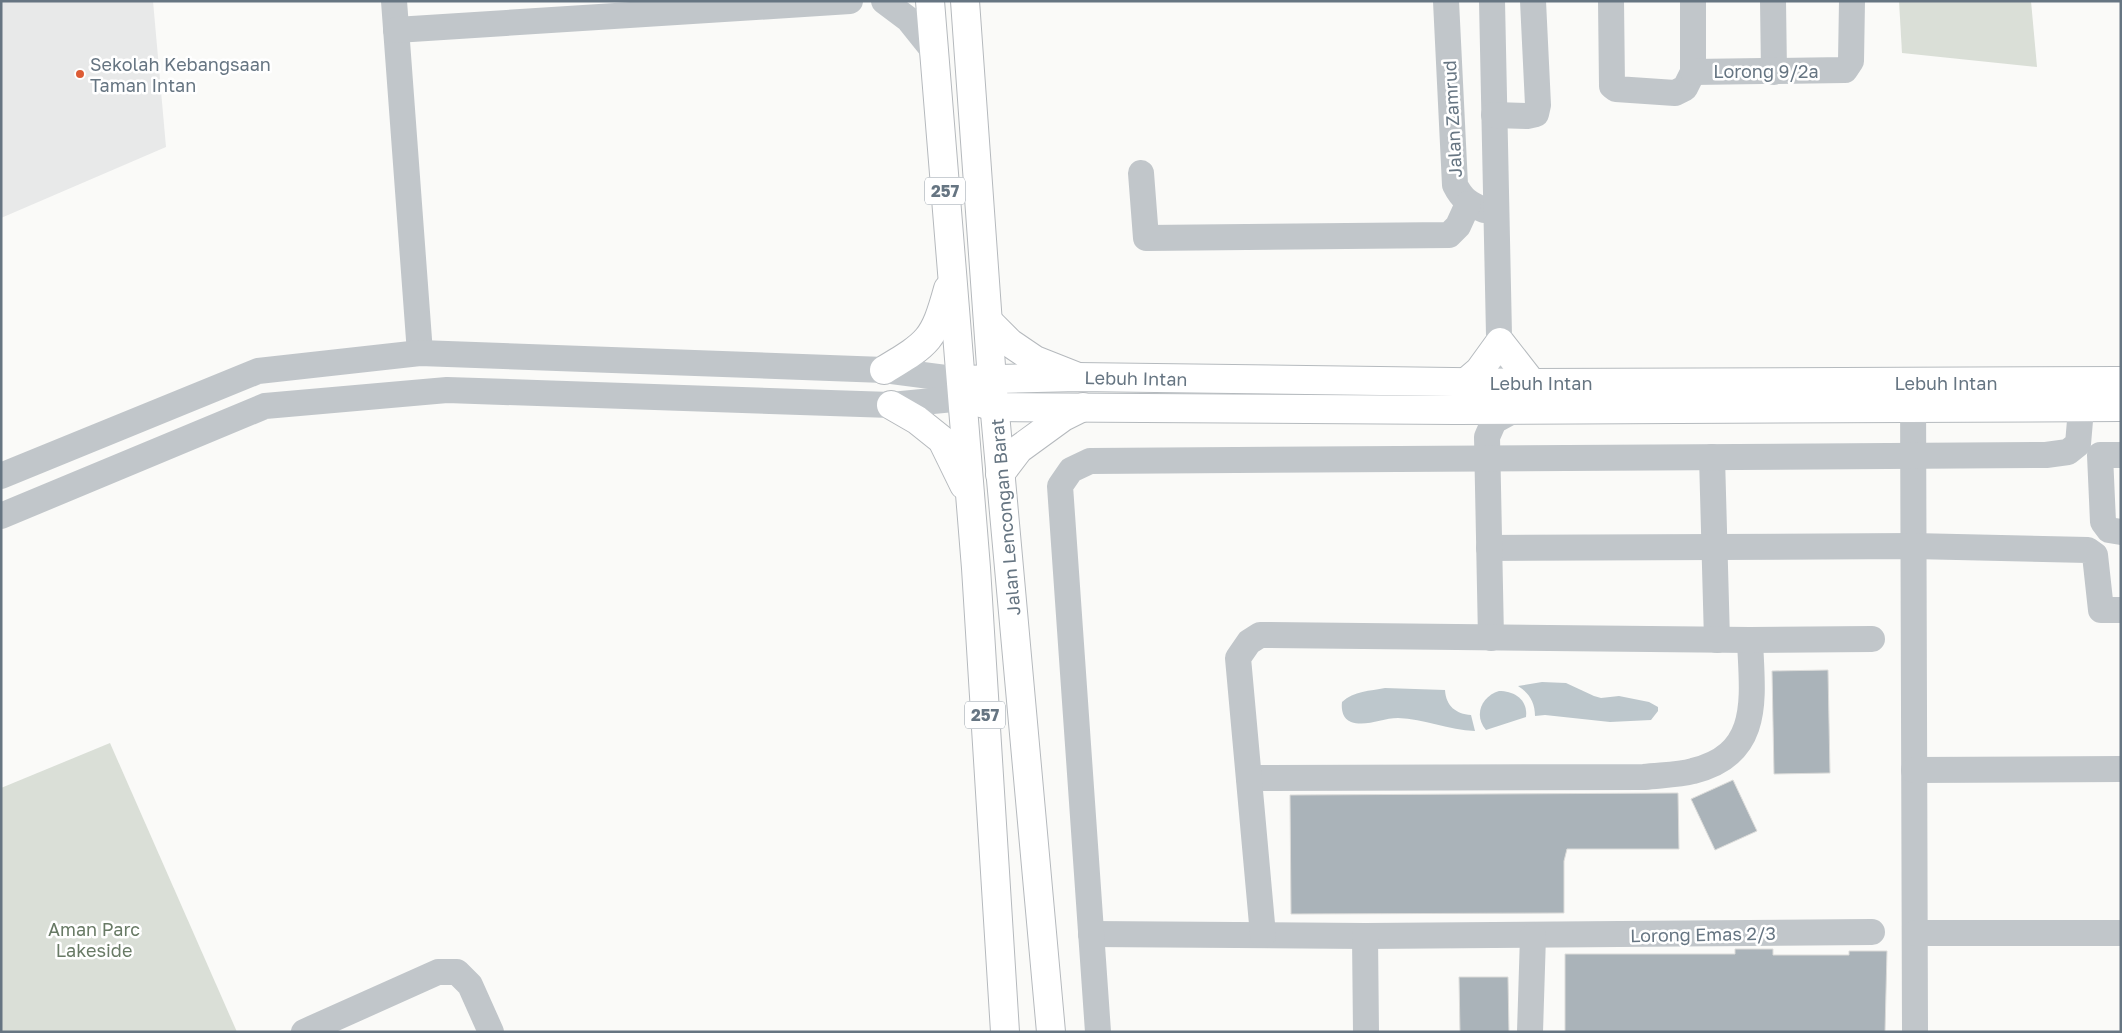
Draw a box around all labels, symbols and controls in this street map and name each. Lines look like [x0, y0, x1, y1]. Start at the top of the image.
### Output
place label: Sekolah Kebangsaan Taman Intan [90, 53, 271, 96]
street label: Jalan Zamrud [1438, 60, 1466, 178]
street label: Lorong 9/2a [1713, 60, 1819, 82]
marker: Sekolah Kebangsaan Taman Intan [74, 68, 86, 80]
road number: 257 [925, 178, 965, 205]
street label: Lebuh Intan [1084, 366, 1188, 390]
street label: Lebuh Intan [1489, 372, 1593, 394]
street label: Lebuh Intan [1894, 372, 1998, 394]
street label: Jalan Lencongan Barat [985, 417, 1025, 617]
road number: 257 [965, 702, 1005, 728]
park label: Aman Parc Lakeside [48, 918, 140, 961]
street label: Lorong Emas 2/3 [1630, 922, 1776, 946]

